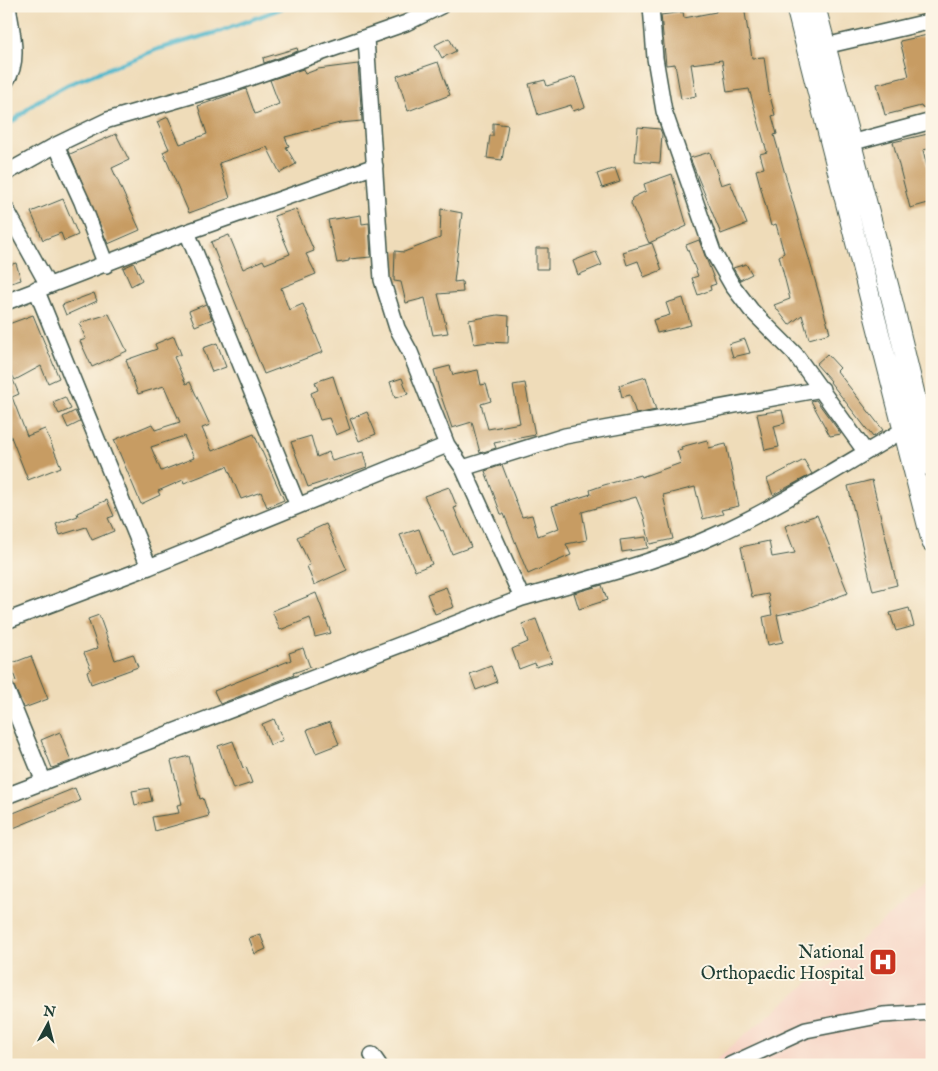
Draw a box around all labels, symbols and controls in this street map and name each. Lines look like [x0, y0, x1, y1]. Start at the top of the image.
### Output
place label: National Orthopaedic Hospital [701, 942, 864, 986]
hospital icon: National Orthopaedic Hospital [868, 947, 898, 977]
north arrow [22, 998, 72, 1048]
text: N [41, 1002, 57, 1022]

